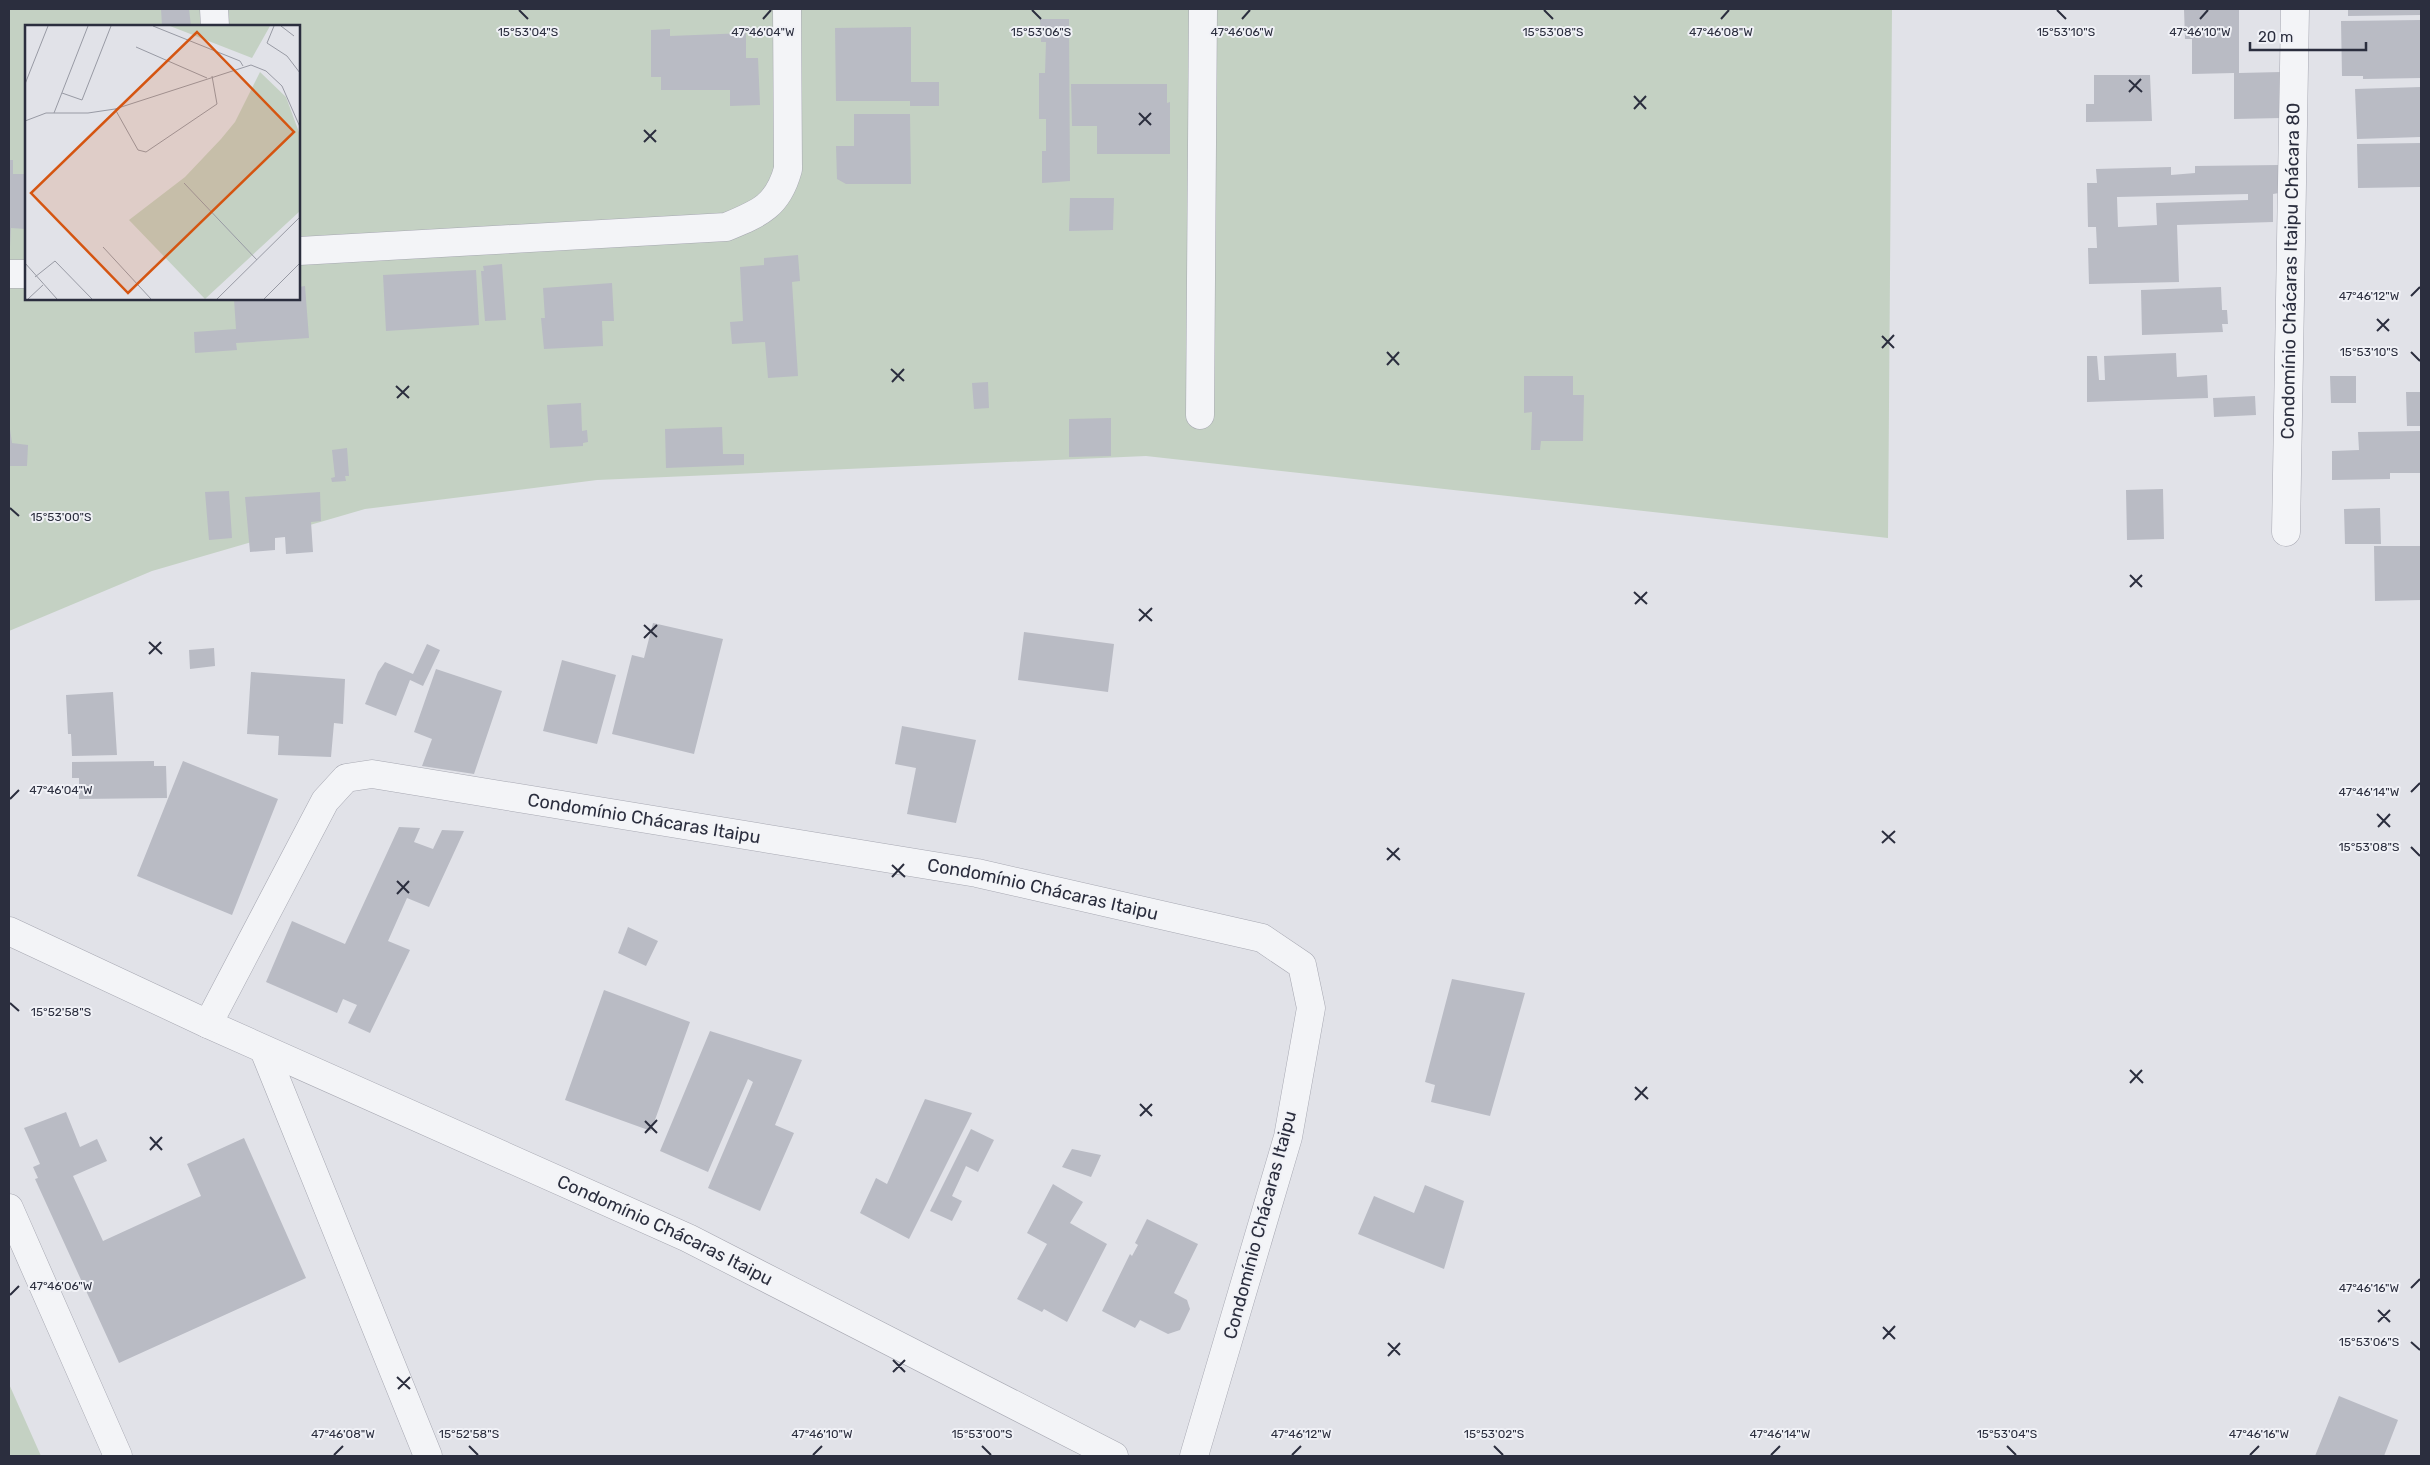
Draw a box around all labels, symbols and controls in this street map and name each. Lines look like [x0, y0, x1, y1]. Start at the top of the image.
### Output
scale bar [2250, 20, 2366, 52]
inset map [25, 25, 300, 300]
text: 15°53'04"S [498, 25, 558, 39]
text: 47°46'04"W [731, 25, 795, 39]
text: 15°53'06"S [1011, 25, 1071, 39]
text: 47°46'06"W [1211, 25, 1274, 39]
text: 15°53'08"S [1522, 25, 1584, 39]
text: 47°46'08"W [1689, 25, 1753, 39]
text: 15°53'10"S [2037, 25, 2095, 39]
text: 47°46'10"W [2169, 25, 2231, 39]
text: 20 m [2258, 28, 2293, 46]
street label: Condomínio Chácaras Itaipu Chácara 80 [2277, 102, 2304, 440]
text: 47°46'12"W [2339, 289, 2400, 303]
text: 15°53'10"S [2340, 345, 2398, 359]
text: 15°53'00"S [30, 510, 92, 524]
text: 47°46'04"W [29, 783, 93, 797]
text: 47°46'14"W [2339, 785, 2400, 799]
street label: Condomínio Chácaras Itaipu [526, 789, 762, 848]
text: 15°53'08"S [2338, 840, 2400, 854]
street label: Condomínio Chácaras Itaipu [926, 854, 1160, 925]
text: 15°52'58"S [31, 1005, 91, 1019]
street label: Condomínio Chácaras Itaipu [1219, 1108, 1301, 1342]
street label: Condomínio Chácaras Itaipu [554, 1170, 776, 1290]
text: 47°46'06"W [30, 1279, 93, 1293]
text: 47°46'16"W [2339, 1281, 2400, 1295]
text: 15°53'06"S [2339, 1335, 2399, 1349]
text: 47°46'08"W [311, 1427, 375, 1441]
text: 15°52'58"S [439, 1427, 499, 1441]
text: 47°46'10"W [791, 1427, 853, 1441]
text: 15°53'00"S [951, 1427, 1013, 1441]
text: 47°46'12"W [1271, 1427, 1332, 1441]
text: 15°53'02"S [1464, 1427, 1524, 1441]
text: 47°46'14"W [1750, 1427, 1811, 1441]
text: 15°53'04"S [1977, 1427, 2037, 1441]
text: 47°46'16"W [2229, 1427, 2290, 1441]

